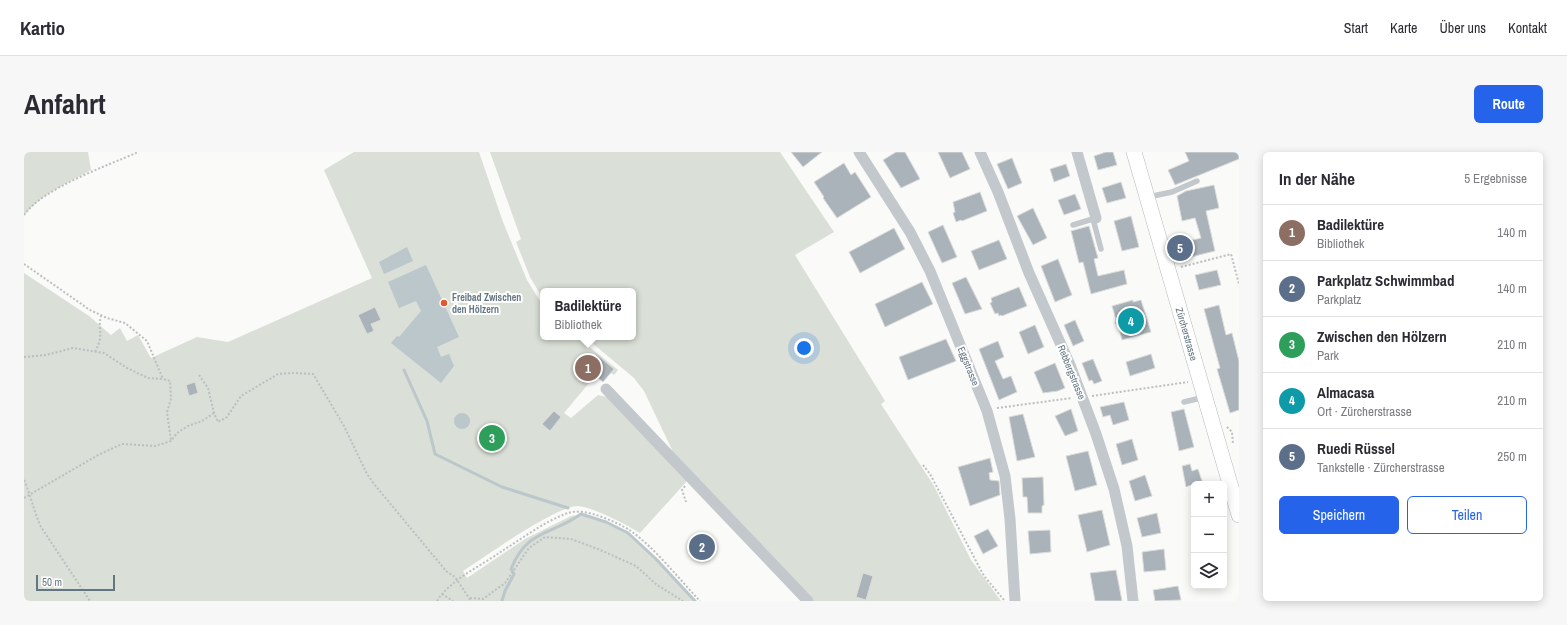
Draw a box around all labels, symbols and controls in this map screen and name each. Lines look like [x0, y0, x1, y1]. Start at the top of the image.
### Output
text: Kartio [20, 15, 65, 41]
text: Start [1344, 19, 1368, 37]
text: Karte [1390, 19, 1417, 37]
text: Über uns [1439, 19, 1486, 37]
text: Kontakt [1508, 19, 1547, 37]
text: Anfahrt [24, 85, 106, 123]
button: Route [1474, 85, 1543, 123]
text: In der Nähe [1279, 167, 1355, 190]
text: 5 Ergebnisse [1464, 170, 1527, 187]
text: Badilektüre [1317, 214, 1384, 235]
text: 1 [1289, 224, 1295, 241]
text: 140 m [1497, 224, 1527, 241]
pin: 5 [1167, 233, 1193, 263]
text: Bibliothek [1317, 235, 1364, 252]
text: Parkplatz Schwimmbad [1317, 270, 1454, 291]
text: 2 [1289, 280, 1295, 297]
text: 140 m [1497, 280, 1527, 297]
popup [540, 288, 636, 340]
place label: Freibad Zwischen den Hölzern [452, 291, 521, 316]
text: Parkplatz [1317, 291, 1361, 308]
text: Badilektüre [555, 295, 622, 316]
marker: Freibad Zwischen den Hölzern [439, 298, 449, 308]
pin: 4 [1118, 306, 1144, 336]
street label: Zürcherstrasse [1173, 306, 1200, 363]
text: Bibliothek [555, 316, 602, 333]
text: Zwischen den Hölzern [1317, 326, 1447, 347]
text: 3 [1289, 336, 1295, 353]
text: 210 m [1497, 336, 1527, 353]
your location [794, 338, 814, 358]
street label: Rebbergstrasse [1055, 343, 1089, 402]
street label: Eggstrasse [955, 345, 982, 388]
text: Park [1317, 347, 1339, 364]
pin: 1 [575, 353, 601, 383]
text: Almacasa [1317, 382, 1374, 403]
text: 4 [1289, 392, 1295, 409]
text: 210 m [1497, 392, 1527, 409]
text: Ort · Zürcherstrasse [1317, 403, 1412, 420]
pin: 3 [479, 423, 505, 453]
text: Ruedi Rüssel [1317, 438, 1395, 459]
text: 5 [1289, 448, 1295, 465]
text: 250 m [1497, 448, 1527, 465]
text: Tankstelle · Zürcherstrasse [1317, 459, 1445, 476]
map controls [1191, 481, 1227, 589]
button: + [1191, 481, 1227, 517]
button: Speichern [1279, 496, 1399, 534]
button: Teilen [1407, 496, 1527, 534]
button: − [1191, 517, 1227, 553]
pin: 2 [689, 532, 715, 562]
button: layers [1191, 553, 1227, 589]
scale bar [36, 573, 115, 592]
text: 50 m [42, 575, 62, 589]

